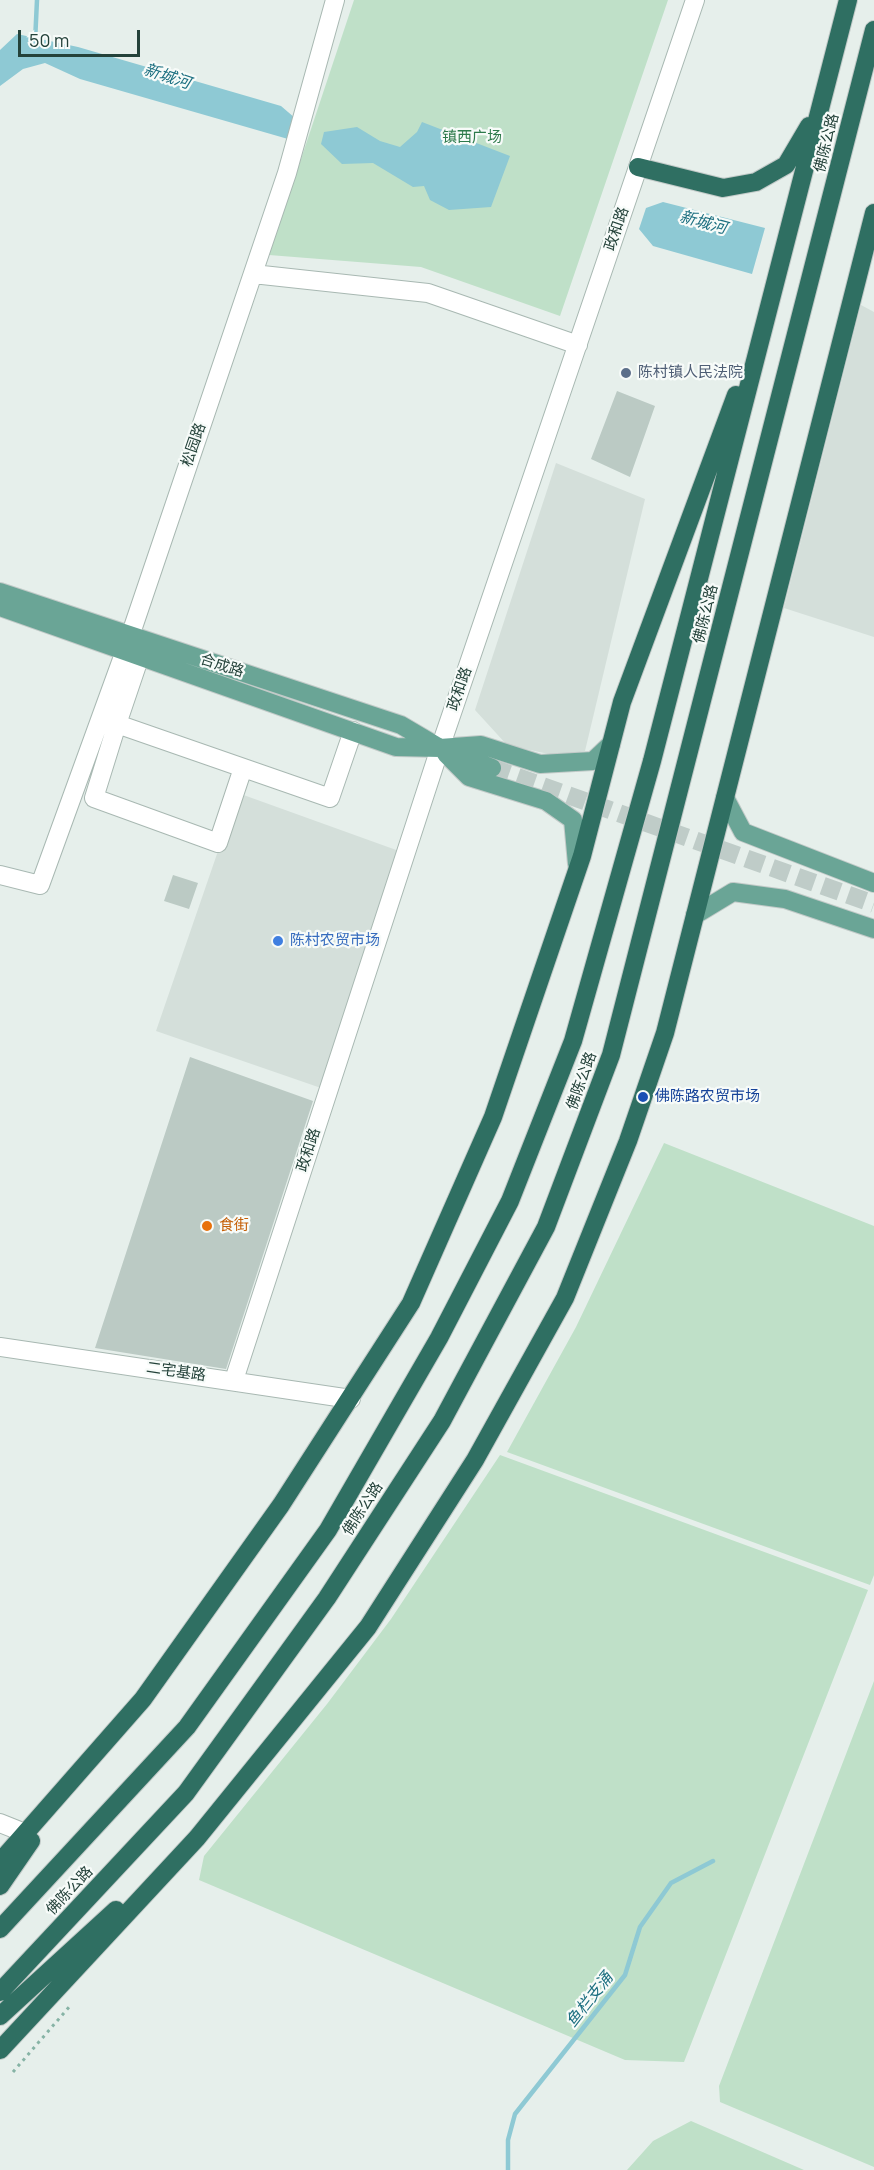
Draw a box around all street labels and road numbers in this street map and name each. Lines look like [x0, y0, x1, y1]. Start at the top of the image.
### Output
street label: 佛陈公路 [811, 112, 843, 174]
street label: 政和路 [601, 205, 633, 253]
street label: 松园路 [178, 421, 210, 469]
street label: 佛陈公路 [690, 583, 722, 645]
street label: 合成路 [198, 650, 246, 682]
street label: 政和路 [444, 665, 476, 713]
street label: 佛陈公路 [563, 1050, 601, 1112]
street label: 政和路 [293, 1126, 325, 1174]
street label: 二宅基路 [145, 1359, 207, 1385]
street label: 佛陈公路 [339, 1479, 387, 1539]
street label: 佛陈公路 [43, 1863, 97, 1919]

